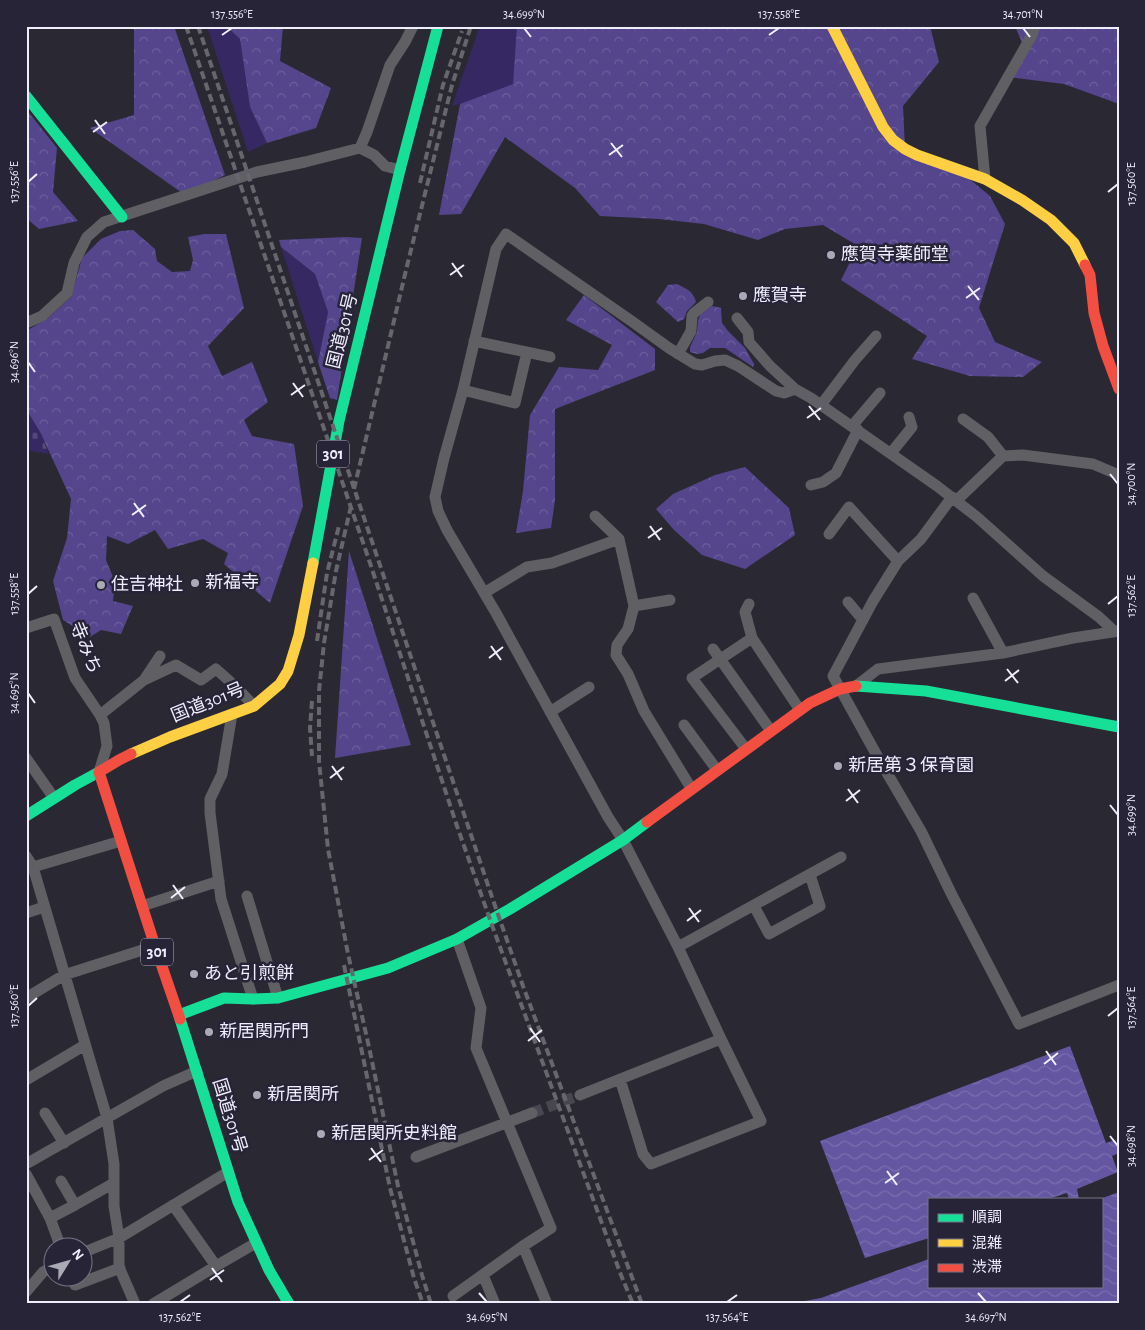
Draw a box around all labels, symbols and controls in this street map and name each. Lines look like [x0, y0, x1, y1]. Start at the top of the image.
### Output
text: 137.556°E [211, 8, 253, 20]
text: 34.699°N [503, 8, 545, 20]
text: 137.558°E [758, 8, 800, 20]
text: 34.701°N [1003, 8, 1043, 20]
text: 137.556°E [8, 161, 20, 203]
text: 137.560°E [1125, 162, 1137, 206]
place label: 應賀寺薬師堂 [841, 245, 949, 264]
marker: 應賀寺薬師堂 [825, 249, 837, 261]
place label: 應賀寺 [753, 286, 807, 305]
marker: 應賀寺 [737, 290, 749, 302]
street label: 国道301号 [323, 291, 361, 371]
text: 34.696°N [8, 341, 20, 383]
road number: 301 [317, 440, 349, 468]
text: 34.700°N [1125, 463, 1137, 505]
text: 137.558°E [8, 573, 20, 615]
place label: 新福寺 [205, 573, 259, 592]
place label: 住吉神社 [111, 575, 183, 594]
text: 137.562°E [1125, 575, 1137, 617]
marker: 新福寺 [189, 577, 201, 589]
marker: 住吉神社 [95, 579, 107, 591]
street label: 寺みち [67, 619, 104, 676]
text: 34.695°N [8, 672, 20, 714]
street label: 国道301号 [168, 678, 247, 726]
place label: 新居第３保育園 [848, 755, 974, 775]
marker: 新居第３保育園 [832, 760, 844, 772]
text: 34.699°N [1125, 794, 1137, 836]
road number: 301 [141, 939, 173, 966]
place label: あと引煎餅 [204, 963, 294, 983]
marker: あと引煎餅 [188, 968, 200, 980]
text: 137.560°E [8, 984, 20, 1028]
text: 137.564°E [1125, 987, 1137, 1029]
place label: 新居関所門 [219, 1022, 309, 1041]
marker: 新居関所門 [203, 1026, 215, 1038]
street label: 国道301号 [209, 1076, 251, 1156]
place label: 新居関所 [267, 1085, 339, 1104]
marker: 新居関所 [251, 1089, 263, 1101]
place label: 新居関所史料館 [331, 1123, 457, 1143]
text: 34.698°N [1125, 1125, 1137, 1167]
marker: 新居関所史料館 [315, 1128, 327, 1140]
legend [928, 1198, 1102, 1288]
text: 順調 [972, 1210, 1002, 1225]
text: 混雑 [972, 1235, 1002, 1251]
north arrow [42, 1238, 92, 1288]
text: N [69, 1247, 86, 1263]
text: 渋滞 [972, 1259, 1002, 1275]
text: 137.562°E [159, 1311, 201, 1323]
text: 34.695°N [466, 1311, 508, 1323]
text: 137.564°E [706, 1311, 748, 1323]
text: 34.697°N [965, 1311, 1007, 1323]

